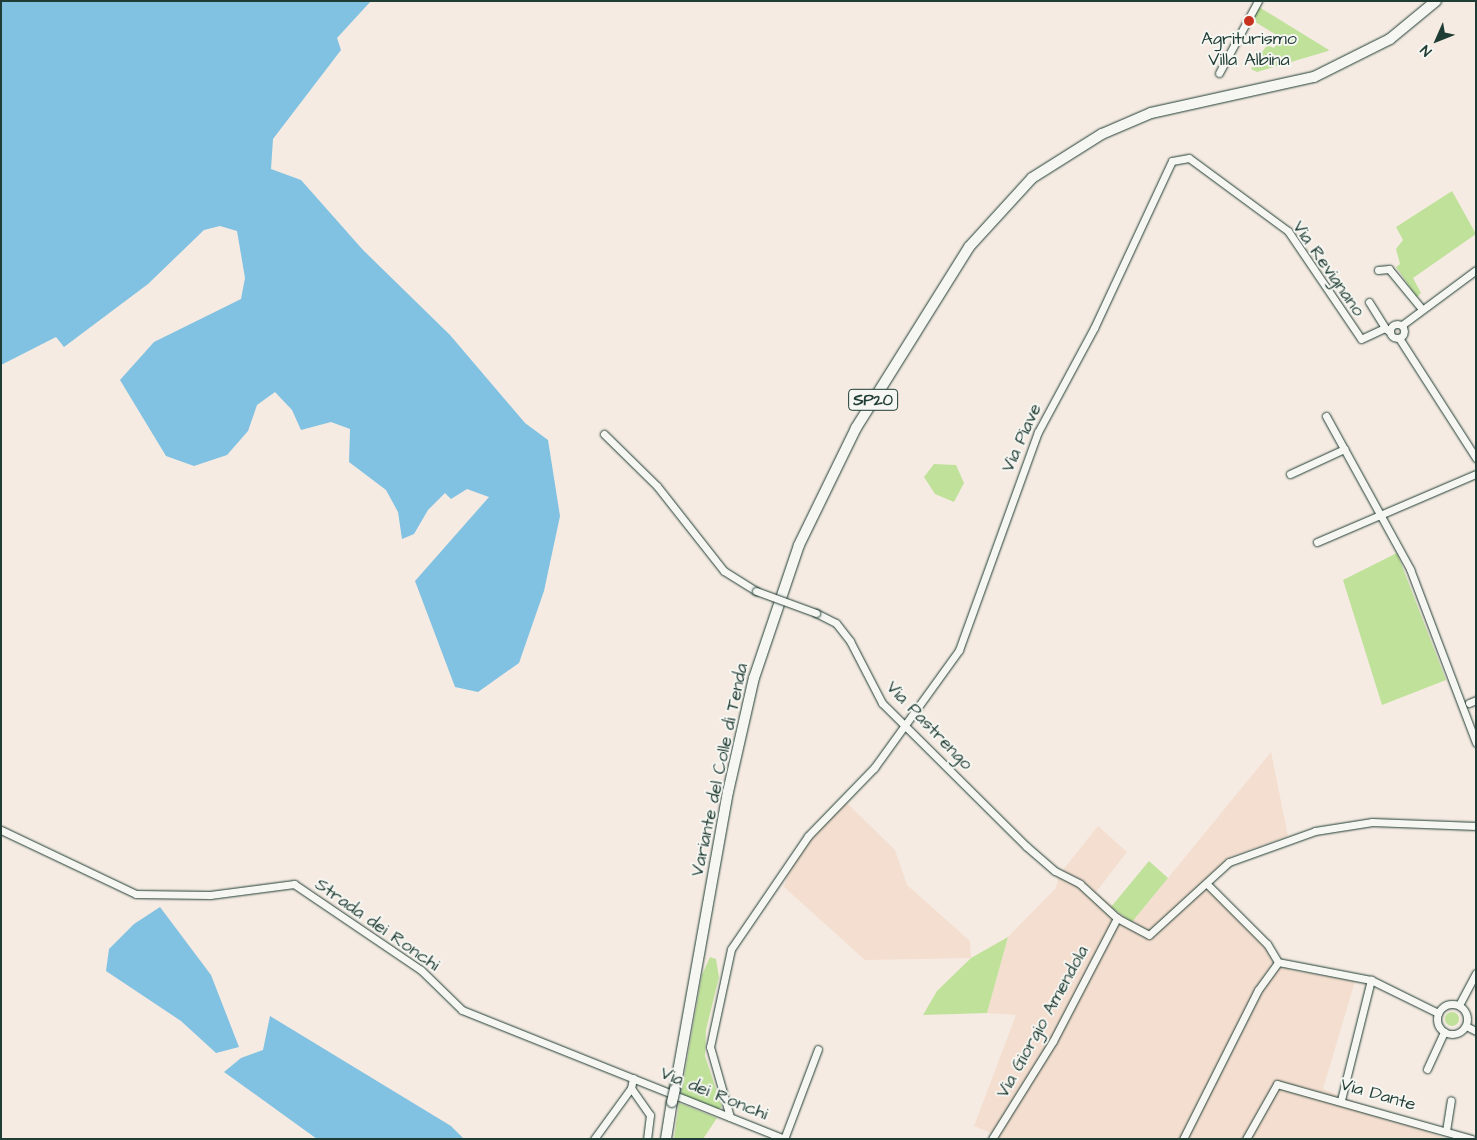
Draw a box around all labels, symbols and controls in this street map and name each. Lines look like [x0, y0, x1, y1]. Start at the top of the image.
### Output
marker: Agriturismo Villa Albina [1243, 15, 1255, 27]
north arrow [1412, 15, 1462, 65]
place label: Agriturismo Villa Albina [1201, 29, 1297, 72]
text: N [1416, 40, 1436, 61]
street label: Via Revignano [1287, 217, 1369, 321]
road number: SP20 [848, 386, 898, 414]
street label: Via Piave [997, 400, 1047, 476]
street label: Variante del Colle di Tenda [687, 661, 753, 879]
street label: Via Pastrengo [881, 677, 977, 775]
street label: Strada dei Ronchi [310, 874, 444, 976]
street label: Via Giorgio Amendola [992, 942, 1094, 1102]
street label: Via dei Ronchi [657, 1063, 771, 1125]
street label: Via Dante [1338, 1074, 1418, 1116]

